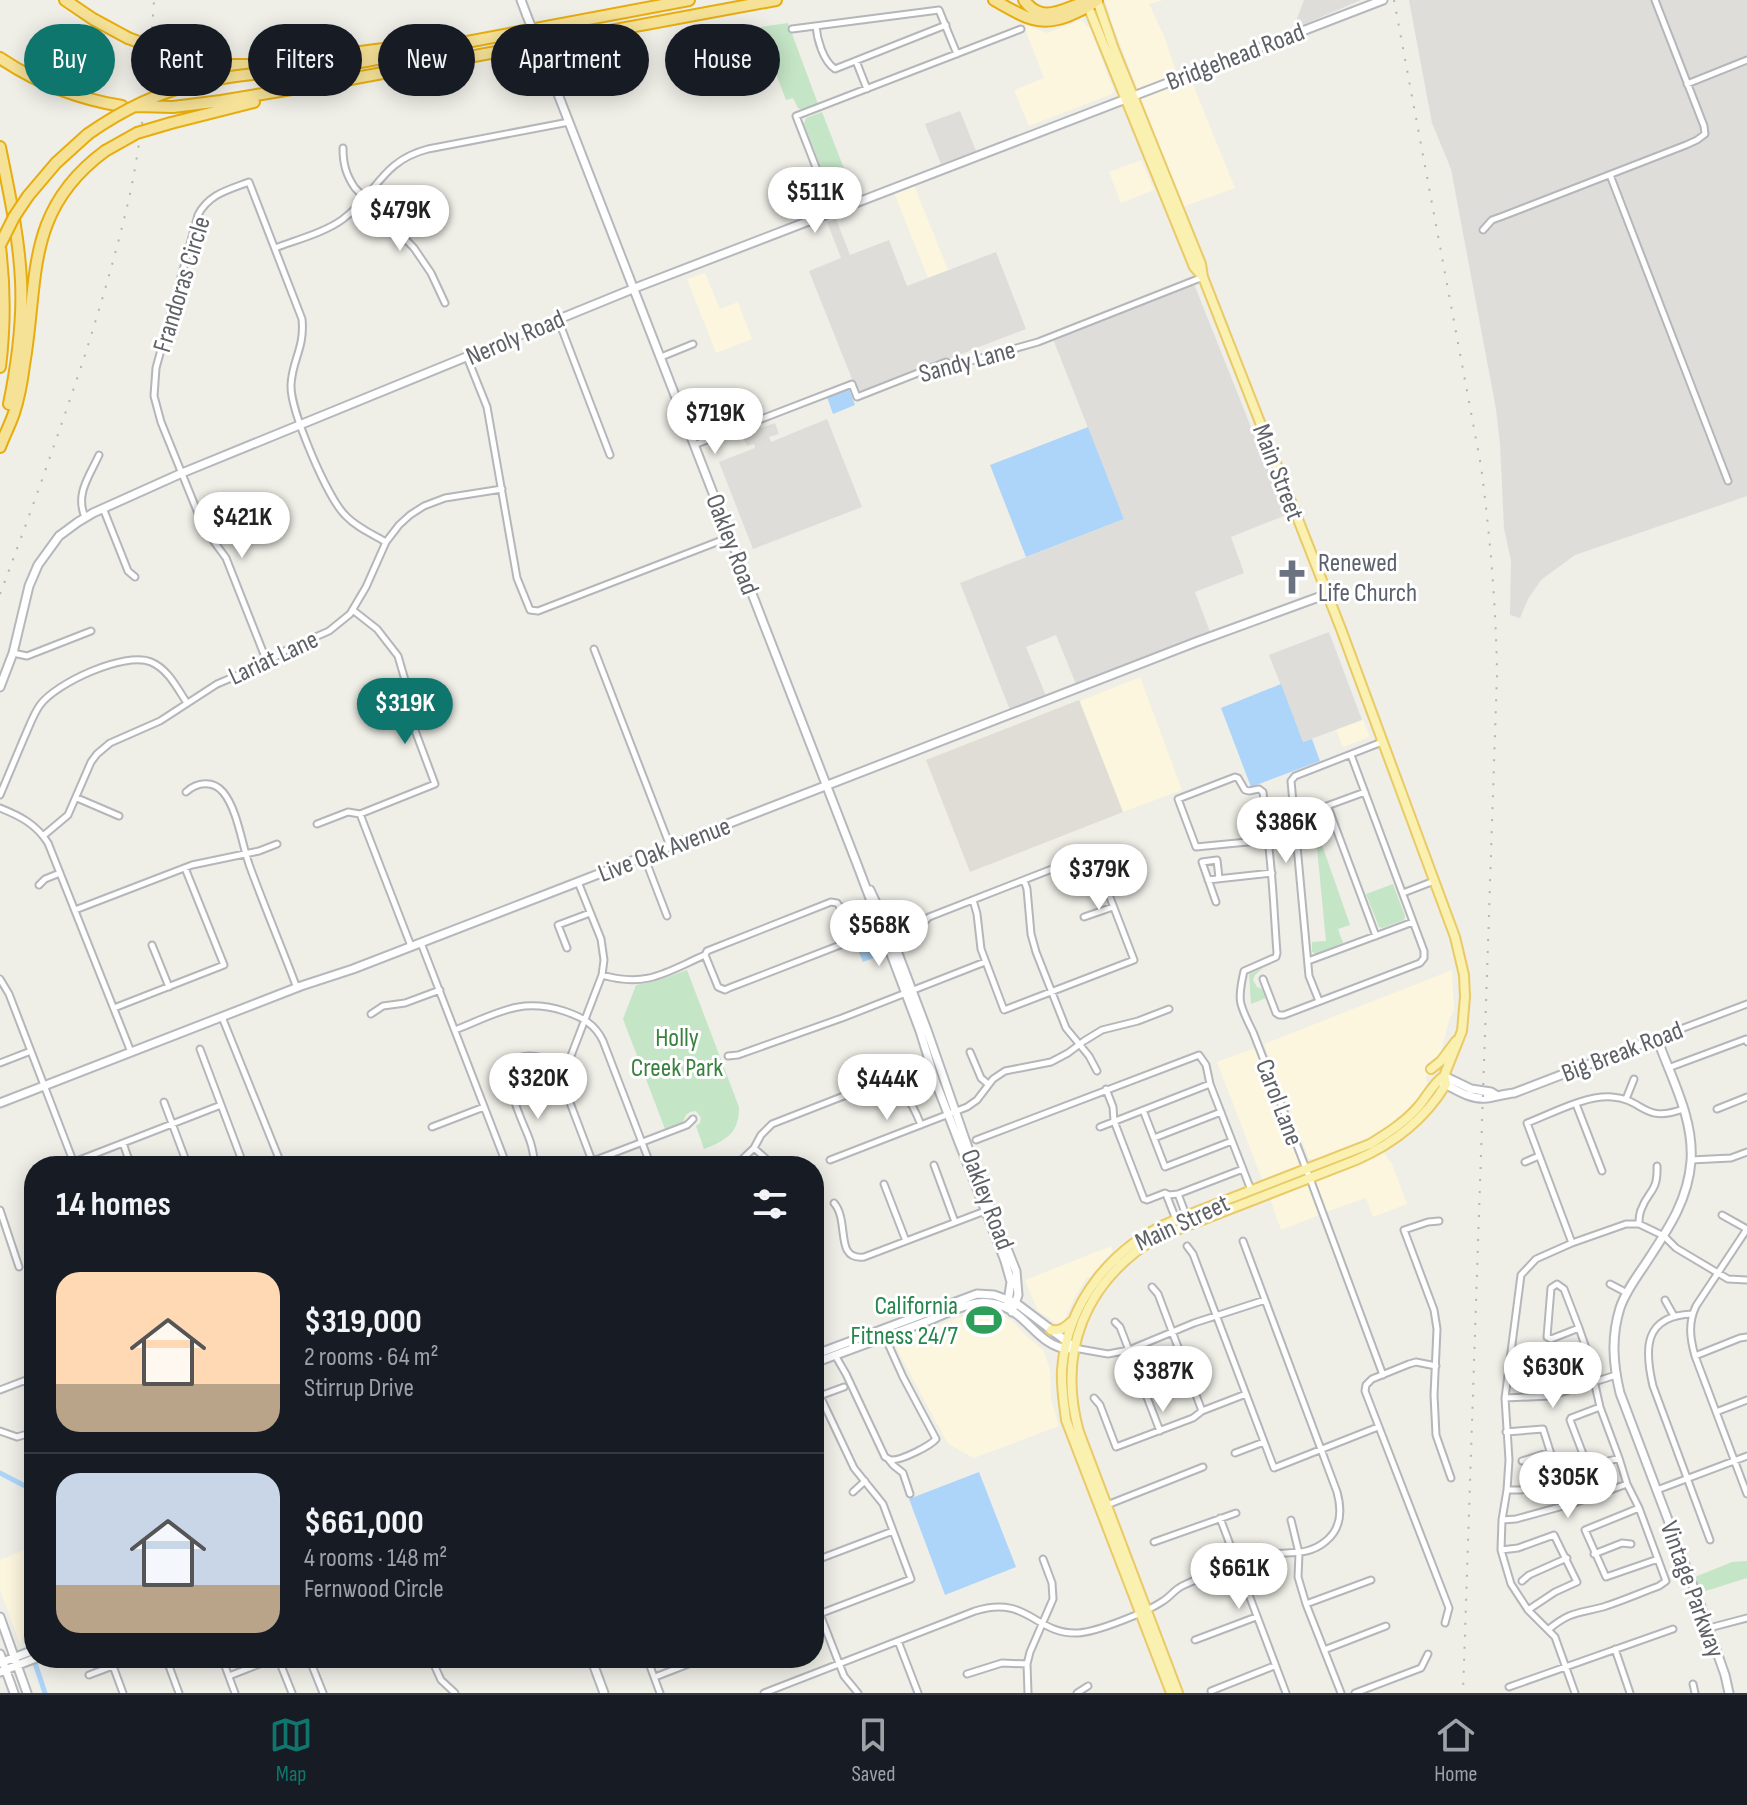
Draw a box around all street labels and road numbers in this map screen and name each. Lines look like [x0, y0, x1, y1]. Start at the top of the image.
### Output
street label: Bridgehead Road [1162, 17, 1309, 98]
street label: Frandoras Circle [147, 213, 218, 356]
street label: Neroly Road [462, 304, 569, 373]
street label: Sandy Lane [916, 335, 1019, 390]
street label: Main Street [1245, 420, 1310, 525]
street label: Oakley Road [698, 490, 765, 599]
street label: Lariat Lane [224, 624, 323, 693]
street label: Live Oak Avenue [594, 811, 735, 890]
street label: Big Break Road [1558, 1015, 1688, 1090]
street label: Carol Lane [1248, 1055, 1309, 1150]
street label: Oakley Road [953, 1145, 1020, 1254]
street label: Main Street [1131, 1188, 1235, 1259]
street label: Vintage Parkway [1653, 1517, 1731, 1662]

